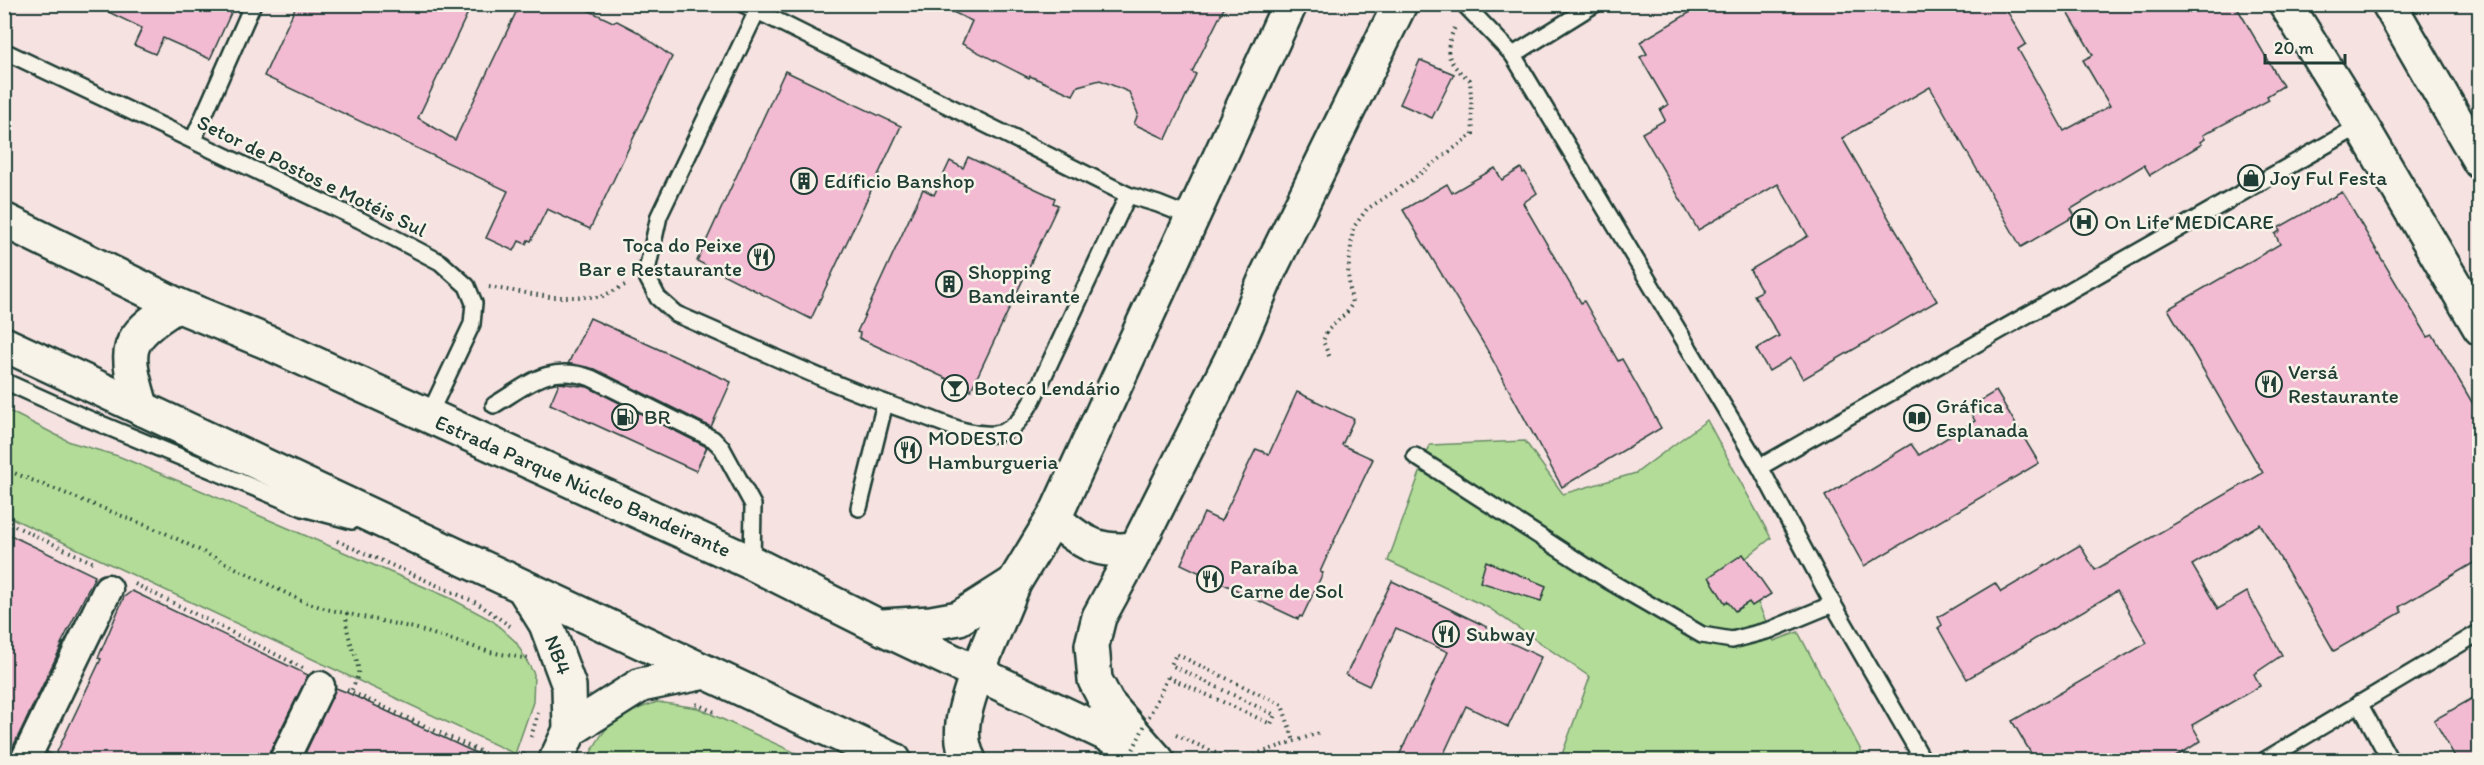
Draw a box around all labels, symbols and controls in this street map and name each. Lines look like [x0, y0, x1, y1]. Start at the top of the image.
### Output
scale bar [2265, 27, 2344, 65]
text: 20 m [2274, 37, 2314, 59]
street label: Setor de Postos e Motéis Sul [193, 109, 431, 242]
shop icon: Joy Ful Festa [2236, 163, 2266, 193]
place label: Joy Ful Festa [2270, 165, 2387, 190]
building icon: Edíficio Banshop [789, 166, 819, 196]
place label: Edíficio Banshop [824, 168, 975, 193]
hospital icon: On Life MEDICARE [2069, 207, 2099, 237]
place label: On Life MEDICARE [2104, 209, 2274, 234]
place label: Toca do Peixe Bar e Restaurante [579, 232, 742, 281]
restaurant icon: Toca do Peixe Bar e Restaurante [746, 242, 776, 272]
place label: Shopping Bandeirante [968, 259, 1080, 308]
building icon: Shopping Bandeirante [934, 269, 964, 299]
place label: Versá Restaurante [2288, 359, 2399, 408]
restaurant icon: Versá Restaurante [2254, 369, 2284, 399]
bar icon: Boteco Lendário [940, 373, 970, 403]
place label: Boteco Lendário [974, 375, 1120, 400]
place label: Gráfica Esplanada [1936, 393, 2029, 442]
fuel station icon: BR [610, 402, 640, 432]
library icon: Gráfica Esplanada [1902, 403, 1932, 433]
place label: BR [644, 404, 671, 429]
street label: Estrada Parque Núcleo Bandeirante [432, 409, 735, 562]
place label: MODESTO Hamburgueria [928, 425, 1059, 474]
restaurant icon: MODESTO Hamburgueria [893, 435, 923, 465]
place label: Paraíba Carne de Sol [1230, 554, 1343, 603]
restaurant icon: Paraíba Carne de Sol [1195, 564, 1225, 594]
restaurant icon: Subway [1431, 619, 1461, 649]
place label: Subway [1466, 621, 1535, 646]
street label: NB4 [540, 632, 577, 678]

